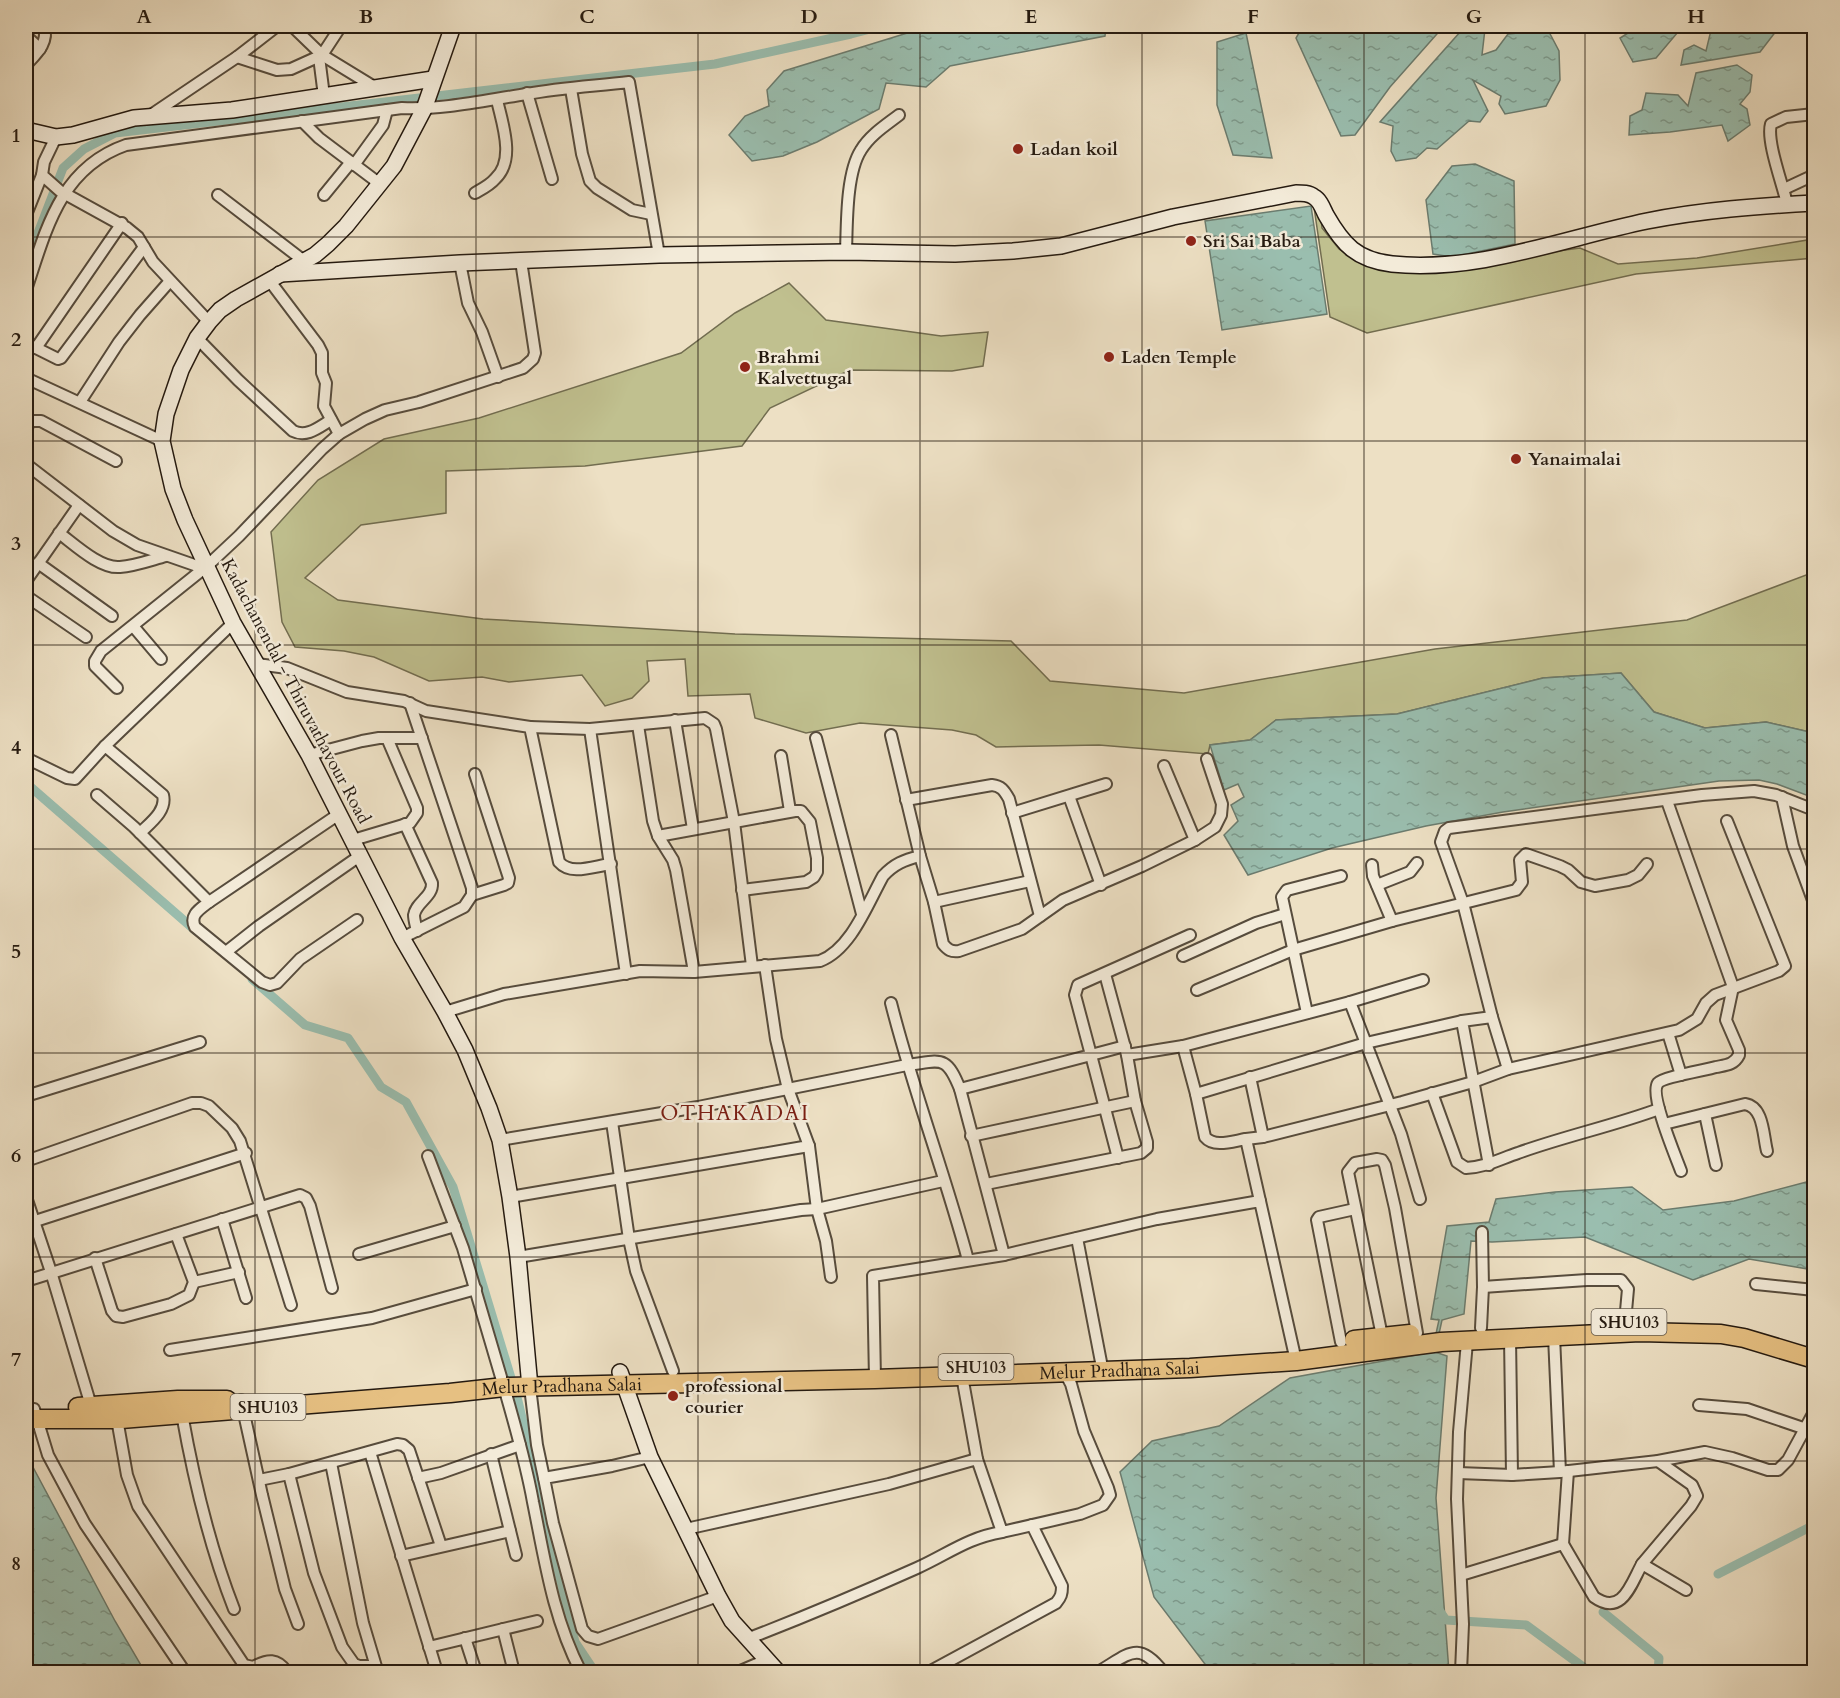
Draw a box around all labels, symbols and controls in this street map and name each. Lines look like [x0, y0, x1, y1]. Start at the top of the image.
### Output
text: A [136, 3, 152, 30]
text: B [359, 3, 373, 30]
text: C [579, 3, 595, 30]
text: D [800, 3, 818, 30]
text: E [1025, 3, 1037, 30]
text: F [1247, 3, 1259, 30]
text: G [1466, 3, 1482, 30]
text: H [1687, 3, 1705, 30]
text: 1 [11, 122, 21, 149]
place label: Ladan koil [1030, 137, 1118, 162]
marker: Ladan koil [1011, 142, 1025, 156]
place label: Sri Sai Baba [1203, 229, 1301, 254]
marker: Sri Sai Baba [1184, 234, 1198, 248]
text: 2 [11, 326, 21, 353]
place label: Brahmi Kalvettugal [757, 345, 852, 391]
place label: Laden Temple [1121, 345, 1237, 370]
marker: Laden Temple [1102, 350, 1116, 364]
marker: Brahmi Kalvettugal [738, 360, 752, 374]
place label: Yanaimalai [1528, 447, 1621, 472]
marker: Yanaimalai [1509, 452, 1523, 466]
text: 3 [11, 530, 21, 557]
street label: Kadachanendal - Thiruvathavour Road [215, 554, 377, 829]
text: 4 [11, 734, 21, 761]
text: 5 [11, 938, 21, 965]
district label: OTHAKADAI [660, 1099, 810, 1128]
text: 6 [11, 1142, 21, 1169]
road number: SHU103 [1592, 1309, 1666, 1335]
text: 7 [11, 1346, 21, 1373]
road number: SHU103 [938, 1354, 1014, 1380]
street label: Melur Pradhana Salai [1039, 1355, 1200, 1386]
street label: Melur Pradhana Salai [480, 1372, 642, 1402]
place label: professional courier [685, 1374, 782, 1420]
marker: professional courier [666, 1389, 680, 1403]
road number: SHU103 [230, 1394, 306, 1420]
text: 8 [11, 1550, 21, 1577]

